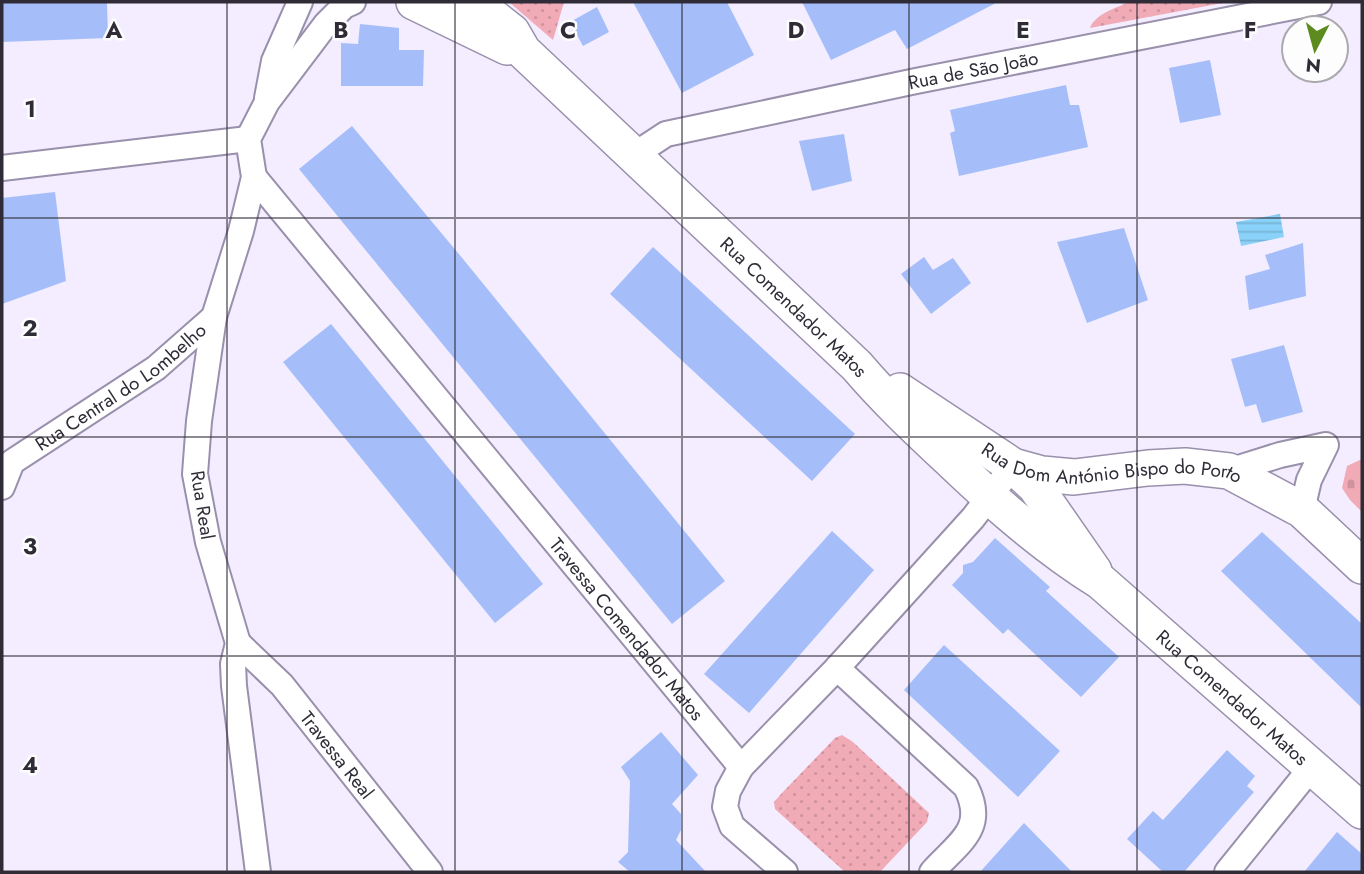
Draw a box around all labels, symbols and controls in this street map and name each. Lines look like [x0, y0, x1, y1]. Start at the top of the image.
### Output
text: A [105, 13, 123, 47]
text: B [333, 13, 349, 47]
text: C [560, 13, 576, 47]
text: D [788, 13, 805, 47]
text: E [1016, 13, 1030, 47]
text: F [1244, 13, 1256, 47]
north arrow [1280, 14, 1350, 84]
street label: Rua de São João [906, 44, 1041, 96]
text: N [1304, 51, 1322, 80]
text: 1 [24, 92, 36, 126]
street label: Rua Comendador Matos [714, 231, 874, 383]
text: 2 [22, 311, 38, 345]
street label: Rua Central do Lombelho [30, 317, 212, 457]
street label: Rua Dom António Bispo do Porto [976, 436, 1247, 491]
street label: Rua Real [184, 469, 221, 541]
text: 3 [23, 529, 37, 563]
street label: Travessa Comendador Matos [543, 532, 710, 727]
street label: Rua Comendador Matos [1150, 624, 1314, 772]
street label: Travessa Real [294, 706, 380, 805]
text: 4 [22, 748, 38, 782]

